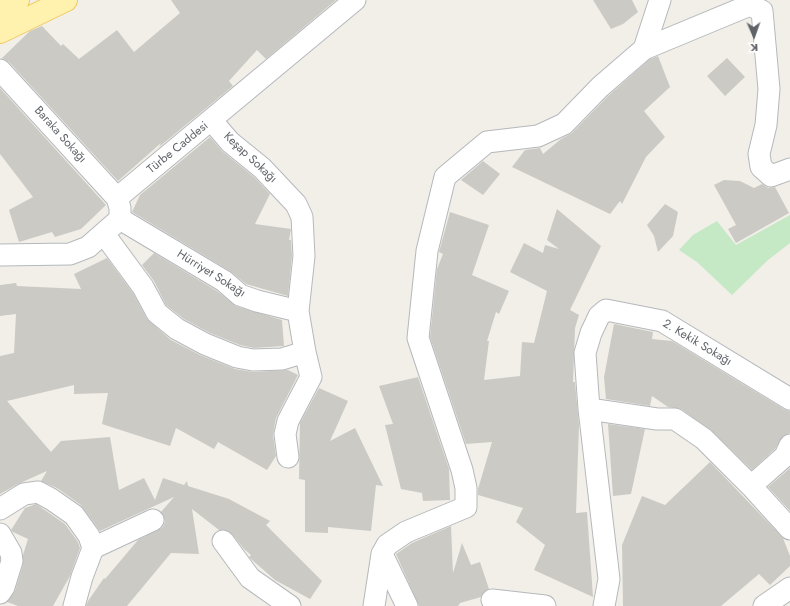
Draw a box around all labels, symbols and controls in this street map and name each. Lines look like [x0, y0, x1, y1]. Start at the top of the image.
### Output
north arrow [734, 16, 774, 56]
text: K [750, 40, 759, 56]
street label: Baraka Sokağı [31, 104, 89, 166]
street label: Türbe Caddesi [145, 119, 211, 177]
street label: Keşap Sokağı [220, 130, 280, 186]
street label: Hürriyet Sokağı [174, 247, 248, 301]
street label: 2. Kekik Sokağı [660, 317, 734, 369]

